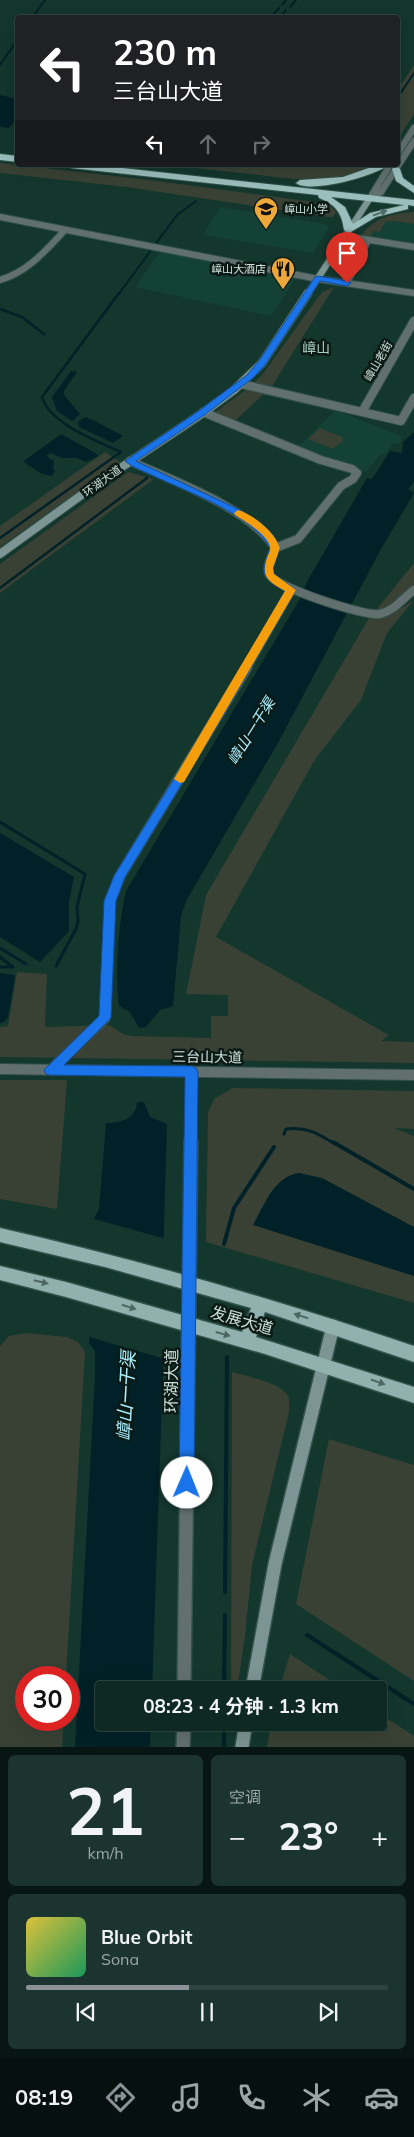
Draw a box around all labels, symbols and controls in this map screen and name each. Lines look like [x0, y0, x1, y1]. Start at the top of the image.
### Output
text: 230 m [113, 30, 217, 74]
icon: left [30, 35, 95, 100]
text: 三台山大道 [113, 77, 223, 105]
icon: left [141, 130, 169, 158]
icon: ahead [194, 130, 222, 158]
icon: right [247, 130, 275, 158]
school or university icon: 嶂山小学 [253, 196, 279, 230]
place label: 嶂山小学 [284, 202, 328, 216]
one-way arrow [372, 209, 387, 216]
pin [326, 232, 368, 283]
icon: arrive [333, 239, 361, 267]
restaurant icon: 嶂山大酒店 [270, 256, 296, 290]
place label: 嶂山大酒店 [211, 262, 266, 276]
street label: 嶂山老街 [361, 338, 395, 384]
district label: 嶂山 [302, 339, 330, 357]
street label: 环湖大道 [80, 462, 124, 500]
water label: 嶂山一干渠 [223, 692, 280, 768]
street label: 三台山大道 [172, 1047, 242, 1067]
one-way arrow [34, 1278, 49, 1286]
street label: 发展大道 [208, 1302, 276, 1338]
one-way arrow [122, 1303, 137, 1311]
one-way arrow [294, 1312, 309, 1320]
one-way arrow [215, 1330, 230, 1338]
water label: 嶂山一干渠 [112, 1347, 140, 1442]
street label: 环湖大道 [160, 1349, 182, 1413]
one-way arrow [371, 1379, 386, 1387]
position arrow [160, 1456, 212, 1508]
speed limit sign: 30 [15, 1666, 80, 1731]
text: 08:23 · 4 分钟 · 1.3 km [143, 1694, 339, 1718]
text: 21 [66, 1770, 145, 1851]
text: 空调 [229, 1787, 261, 1807]
text: 23° [278, 1812, 339, 1860]
text: − [229, 1819, 246, 1854]
text: + [371, 1819, 388, 1854]
text: km/h [87, 1843, 124, 1863]
text: Blue Orbit [101, 1925, 192, 1949]
text: Sona [101, 1949, 139, 1969]
icon: previous [72, 1998, 100, 2026]
icon: pause [193, 1998, 221, 2026]
icon: next [314, 1998, 342, 2026]
icon: directions [103, 2080, 138, 2115]
icon: music [169, 2080, 204, 2115]
icon: phone [234, 2080, 269, 2115]
icon: climate [299, 2080, 334, 2115]
icon: car [364, 2080, 399, 2115]
text: 08:19 [15, 2083, 73, 2111]

